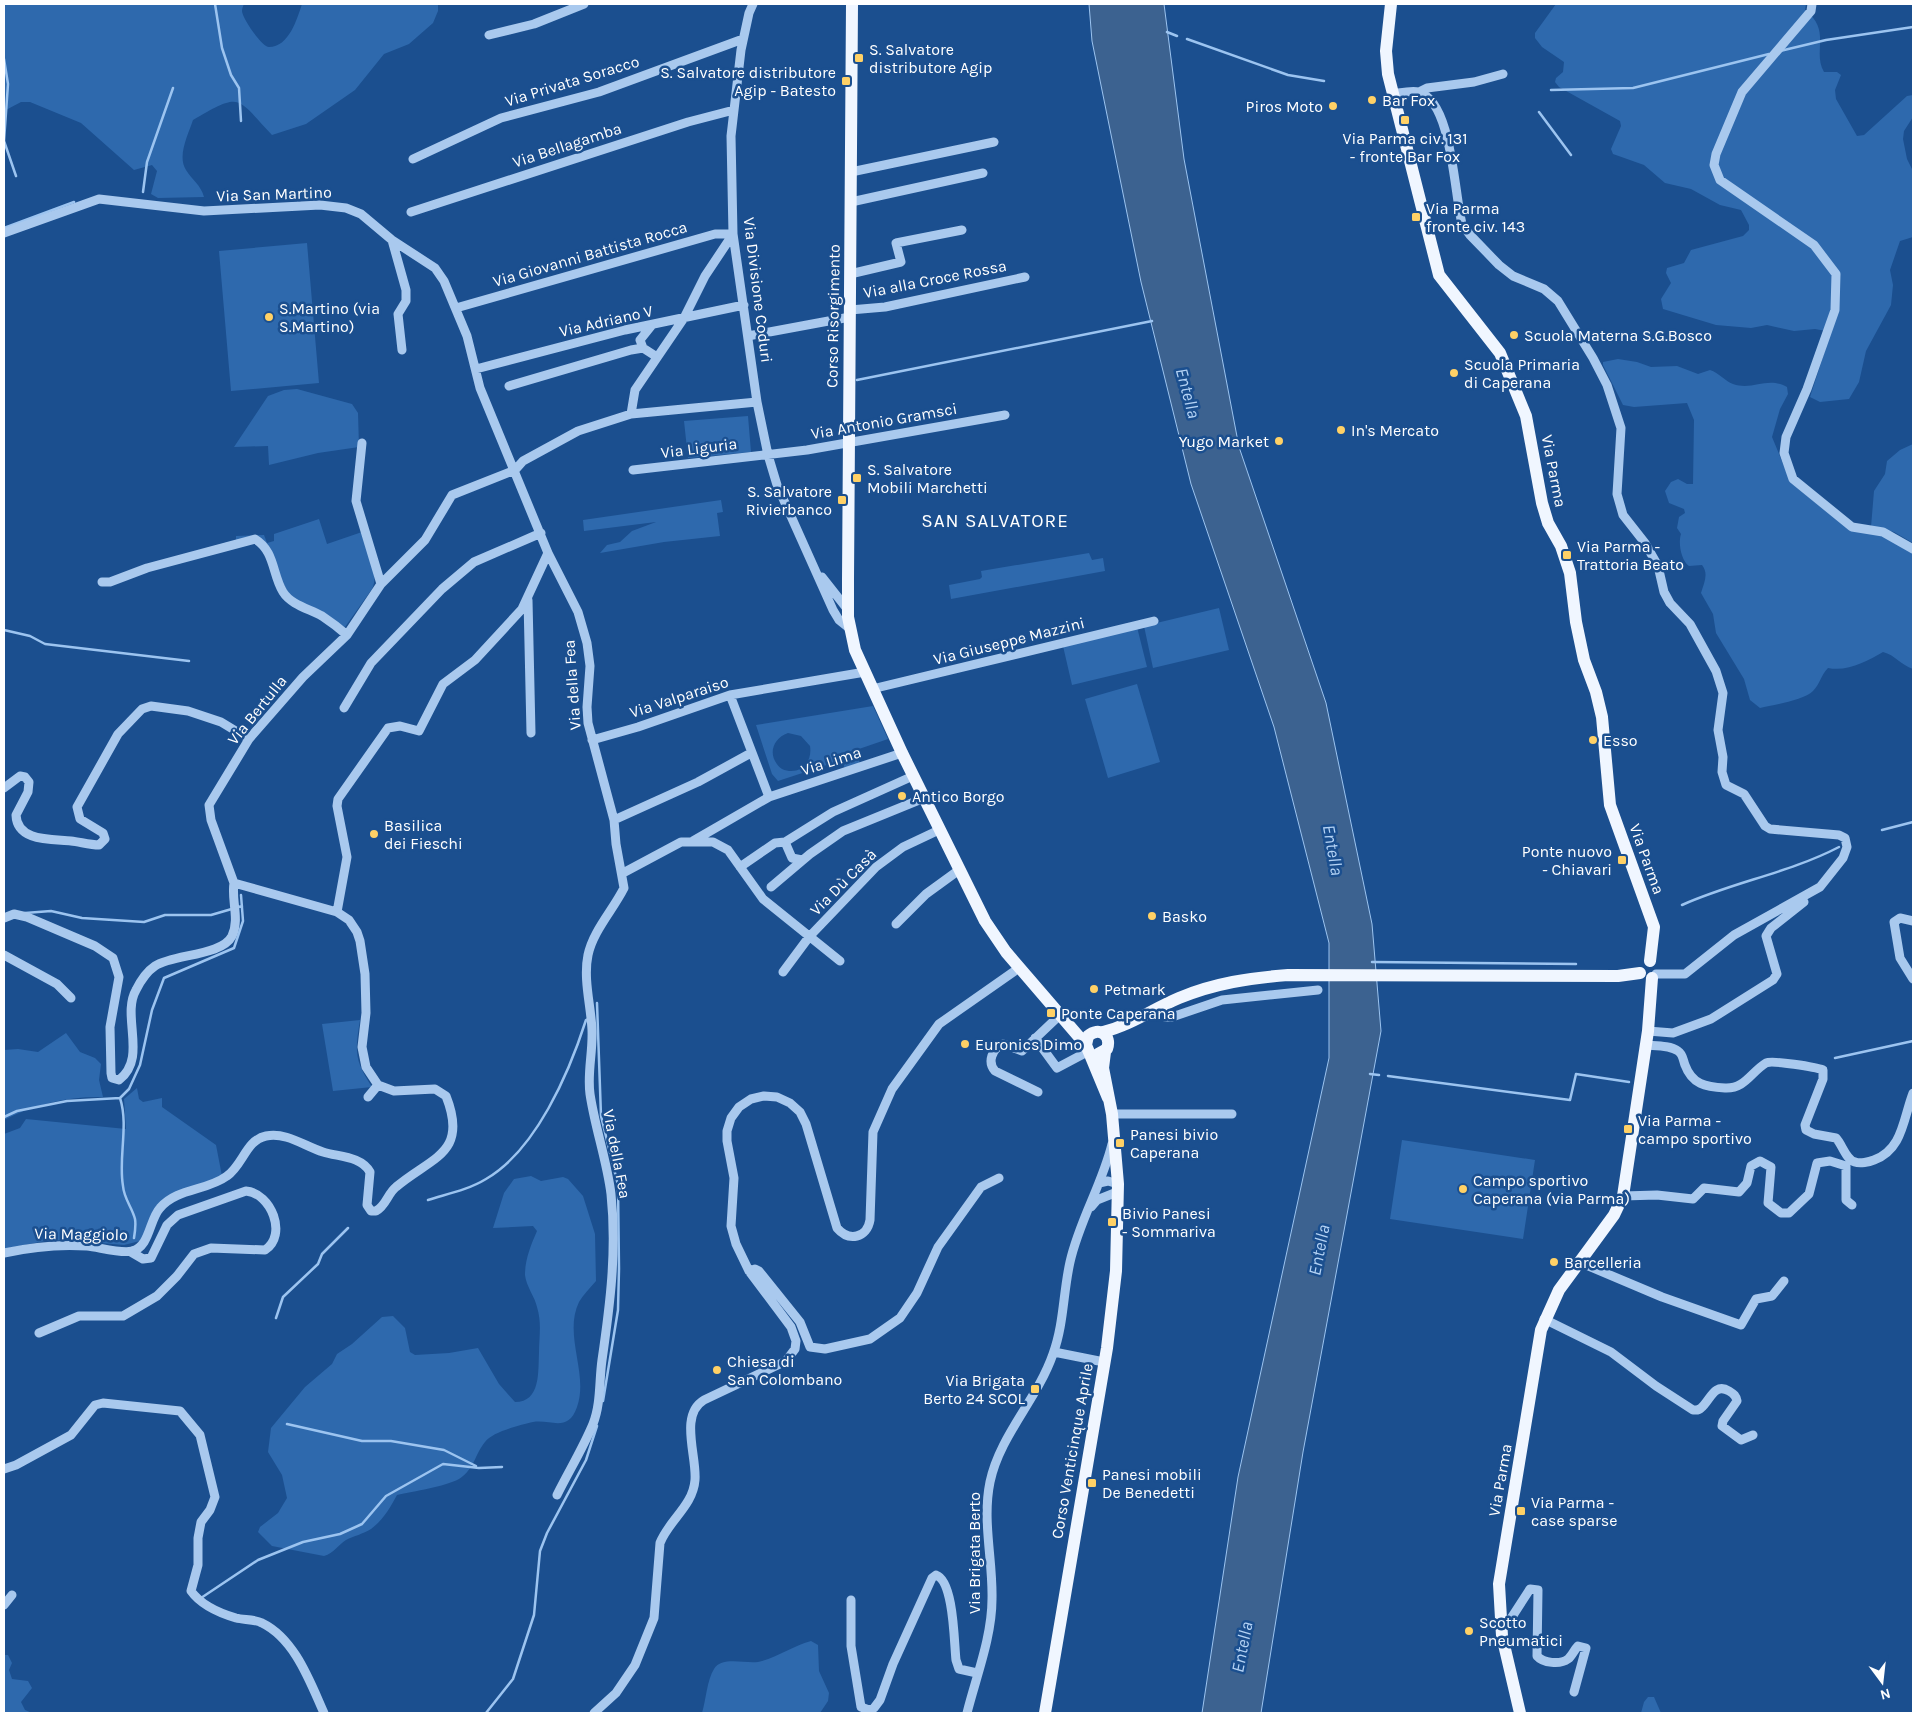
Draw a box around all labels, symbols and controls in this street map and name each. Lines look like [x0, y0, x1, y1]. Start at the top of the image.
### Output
place label: S. Salvatore distributore Agip [869, 40, 992, 77]
street label: Via Privata Soracco [503, 52, 641, 110]
marker: S. Salvatore distributore Agip [853, 52, 865, 64]
place label: S. Salvatore distributore Agip - Batesto [660, 63, 836, 100]
marker: S. Salvatore distributore Agip - Batesto [840, 75, 852, 87]
place label: Bar Fox [1382, 91, 1435, 110]
marker: Bar Fox [1366, 94, 1378, 106]
place label: Piros Moto [1246, 97, 1323, 116]
marker: Piros Moto [1327, 100, 1339, 112]
marker: Via Parma civ. 131 - fronte Bar Fox [1399, 114, 1411, 126]
street label: Via Bellagamba [510, 118, 624, 172]
place label: Via Parma civ. 131 - fronte Bar Fox [1342, 129, 1468, 166]
street label: Via San Martino [216, 182, 332, 206]
place label: Via Parma fronte civ. 143 [1426, 199, 1525, 236]
marker: Via Parma fronte civ. 143 [1410, 211, 1422, 223]
street label: Via Divisione Coduri [740, 216, 776, 364]
street label: Via Giovanni Battista Rocca [491, 217, 689, 291]
street label: Corso Risorgimento [822, 244, 844, 388]
street label: Via alla Croce Rossa [862, 256, 1008, 302]
place label: S.Martino (via S.Martino) [279, 299, 380, 336]
street label: Via Adriano V [557, 301, 655, 341]
marker: S.Martino (via S.Martino) [263, 311, 275, 323]
place label: Scuola Materna S.G.Bosco [1524, 326, 1712, 345]
marker: Scuola Materna S.G.Bosco [1508, 329, 1520, 341]
place label: Scuola Primaria di Caperana [1464, 355, 1580, 392]
water label: Entella [1171, 365, 1205, 421]
marker: Scuola Primaria di Caperana [1448, 367, 1460, 379]
street label: Via Antonio Gramsci [809, 399, 959, 443]
place label: In's Mercato [1351, 421, 1439, 440]
marker: In's Mercato [1335, 424, 1347, 436]
place label: Yugo Market [1179, 432, 1269, 451]
street label: Via Parma [1538, 433, 1570, 509]
street label: Via Liguria [660, 434, 738, 462]
marker: Yugo Market [1273, 435, 1285, 447]
place label: S. Salvatore Mobili Marchetti [867, 460, 988, 497]
marker: S. Salvatore Mobili Marchetti [851, 472, 863, 484]
place label: S. Salvatore Rivierbanco [746, 482, 832, 519]
marker: S. Salvatore Rivierbanco [836, 494, 848, 506]
district label: SAN SALVATORE [921, 510, 1069, 532]
place label: Via Parma - Trattoria Beato [1577, 537, 1684, 574]
marker: Via Parma - Trattoria Beato [1561, 549, 1573, 561]
street label: Via Giuseppe Mazzini [931, 613, 1087, 669]
street label: Via della Fea [559, 639, 585, 731]
street label: Via Bertulla [223, 671, 291, 749]
street label: Via Valparaiso [627, 672, 731, 722]
place label: Esso [1603, 731, 1638, 750]
marker: Esso [1587, 734, 1599, 746]
street label: Via Lima [798, 742, 864, 780]
place label: Antico Borgo [912, 787, 1004, 806]
marker: Antico Borgo [896, 790, 908, 802]
place label: Basilica dei Fieschi [384, 816, 463, 853]
street label: Via Parma [1625, 821, 1669, 897]
water label: Entella [1318, 823, 1348, 877]
marker: Basilica dei Fieschi [368, 828, 380, 840]
place label: Ponte nuovo - Chiavari [1522, 842, 1612, 879]
street label: Via Dù Casà [806, 845, 880, 919]
marker: Ponte nuovo - Chiavari [1616, 854, 1628, 866]
place label: Basko [1162, 907, 1207, 926]
marker: Basko [1146, 910, 1158, 922]
place label: Petmark [1104, 980, 1166, 999]
marker: Petmark [1088, 983, 1100, 995]
place label: Ponte Caperana [1061, 1004, 1176, 1023]
marker: Ponte Caperana [1045, 1007, 1057, 1019]
place label: Euronics Dimo [975, 1035, 1082, 1054]
marker: Euronics Dimo [959, 1038, 971, 1050]
street label: Via della Fea [599, 1108, 635, 1200]
place label: Via Parma - campo sportivo [1638, 1111, 1752, 1148]
marker: Via Parma - campo sportivo [1622, 1123, 1634, 1135]
place label: Panesi bivio Caperana [1130, 1125, 1218, 1162]
marker: Panesi bivio Caperana [1114, 1137, 1126, 1149]
place label: Campo sportivo Caperana (via Parma) [1473, 1171, 1630, 1208]
marker: Campo sportivo Caperana (via Parma) [1457, 1183, 1469, 1195]
place label: Bivio Panesi - Sommariva [1122, 1204, 1216, 1241]
marker: Bivio Panesi - Sommariva [1106, 1216, 1118, 1228]
water label: Entella [1303, 1223, 1335, 1277]
street label: Via Maggiolo [34, 1224, 128, 1244]
place label: Barcelleria [1564, 1253, 1642, 1272]
marker: Barcelleria [1548, 1256, 1560, 1268]
place label: Chiesa di San Colombano [727, 1352, 842, 1389]
street label: Corso Venticinque Aprile [1047, 1362, 1097, 1540]
marker: Chiesa di San Colombano [711, 1364, 723, 1376]
place label: Via Brigata Berto 24 SCOL [923, 1371, 1026, 1408]
marker: Via Brigata Berto 24 SCOL [1029, 1383, 1041, 1395]
street label: Via Parma [1484, 1442, 1516, 1518]
place label: Panesi mobili De Benedetti [1102, 1465, 1202, 1502]
marker: Panesi mobili De Benedetti [1086, 1477, 1098, 1489]
street label: Via Brigata Berto [965, 1492, 984, 1614]
place label: Via Parma - case sparse [1531, 1493, 1617, 1530]
marker: Via Parma - case sparse [1515, 1505, 1527, 1517]
place label: Scotto Pneumatici [1479, 1613, 1563, 1650]
water label: Entella [1226, 1620, 1258, 1674]
marker: Scotto Pneumatici [1463, 1625, 1475, 1637]
north arrow [1857, 1657, 1907, 1707]
text: N [1878, 1685, 1892, 1704]

